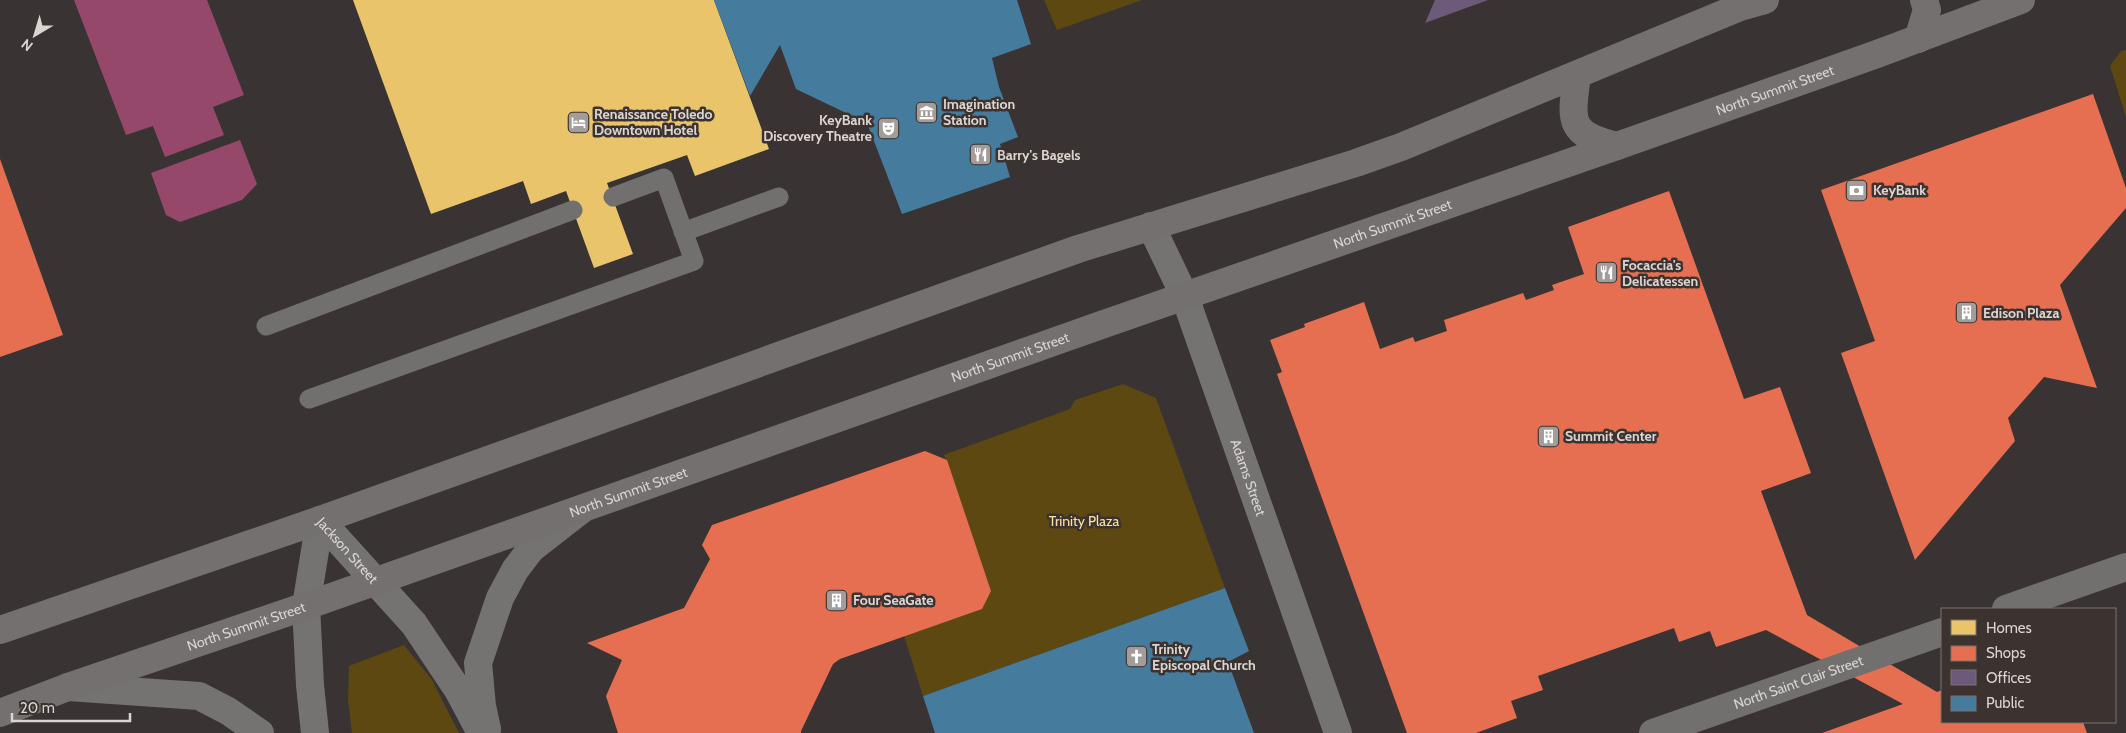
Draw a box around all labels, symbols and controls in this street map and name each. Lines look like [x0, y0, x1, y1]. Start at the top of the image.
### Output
north arrow [10, 10, 60, 60]
text: N [18, 35, 36, 55]
street label: North Summit Street [1713, 61, 1837, 119]
place label: Imagination Station [943, 95, 1015, 129]
museum icon: Imagination Station [915, 100, 939, 124]
place label: Renaissance Toledo Downtown Hotel [594, 105, 713, 139]
hotel icon: Renaissance Toledo Downtown Hotel [566, 110, 590, 134]
place label: KeyBank Discovery Theatre [763, 111, 872, 145]
theatre icon: KeyBank Discovery Theatre [876, 116, 900, 140]
restaurant icon: Barry's Bagels [969, 143, 993, 167]
place label: Barry's Bagels [997, 146, 1081, 164]
bank icon: KeyBank [1845, 178, 1869, 202]
place label: KeyBank [1873, 181, 1926, 199]
street label: North Summit Street [1331, 195, 1454, 253]
place label: Focaccia's Delicatessen [1622, 256, 1698, 290]
restaurant icon: Focaccia's Delicatessen [1594, 261, 1618, 285]
building icon: Edison Plaza [1955, 301, 1979, 325]
place label: Edison Plaza [1983, 304, 2059, 322]
street label: North Summit Street [949, 328, 1072, 386]
building icon: Summit Center [1537, 424, 1561, 448]
place label: Summit Center [1565, 427, 1657, 445]
street label: Adams Street [1227, 437, 1270, 519]
street label: North Summit Street [567, 463, 690, 521]
park label: Trinity Plaza [1049, 512, 1120, 530]
street label: Jackson Street [312, 513, 382, 588]
building icon: Four SeaGate [825, 588, 849, 612]
place label: Four SeaGate [853, 591, 934, 609]
street label: North Summit Street [185, 598, 308, 655]
legend [1941, 608, 2116, 723]
text: Homes [1986, 619, 2032, 637]
place label: Trinity Episcopal Church [1152, 640, 1256, 674]
text: Shops [1986, 644, 2026, 662]
church icon: Trinity Episcopal Church [1124, 645, 1148, 669]
street label: North Saint Clair Street [1731, 651, 1866, 713]
text: Offices [1986, 669, 2031, 687]
scale bar [12, 690, 130, 722]
text: Public [1986, 694, 2024, 712]
text: 20 m [20, 699, 55, 717]

